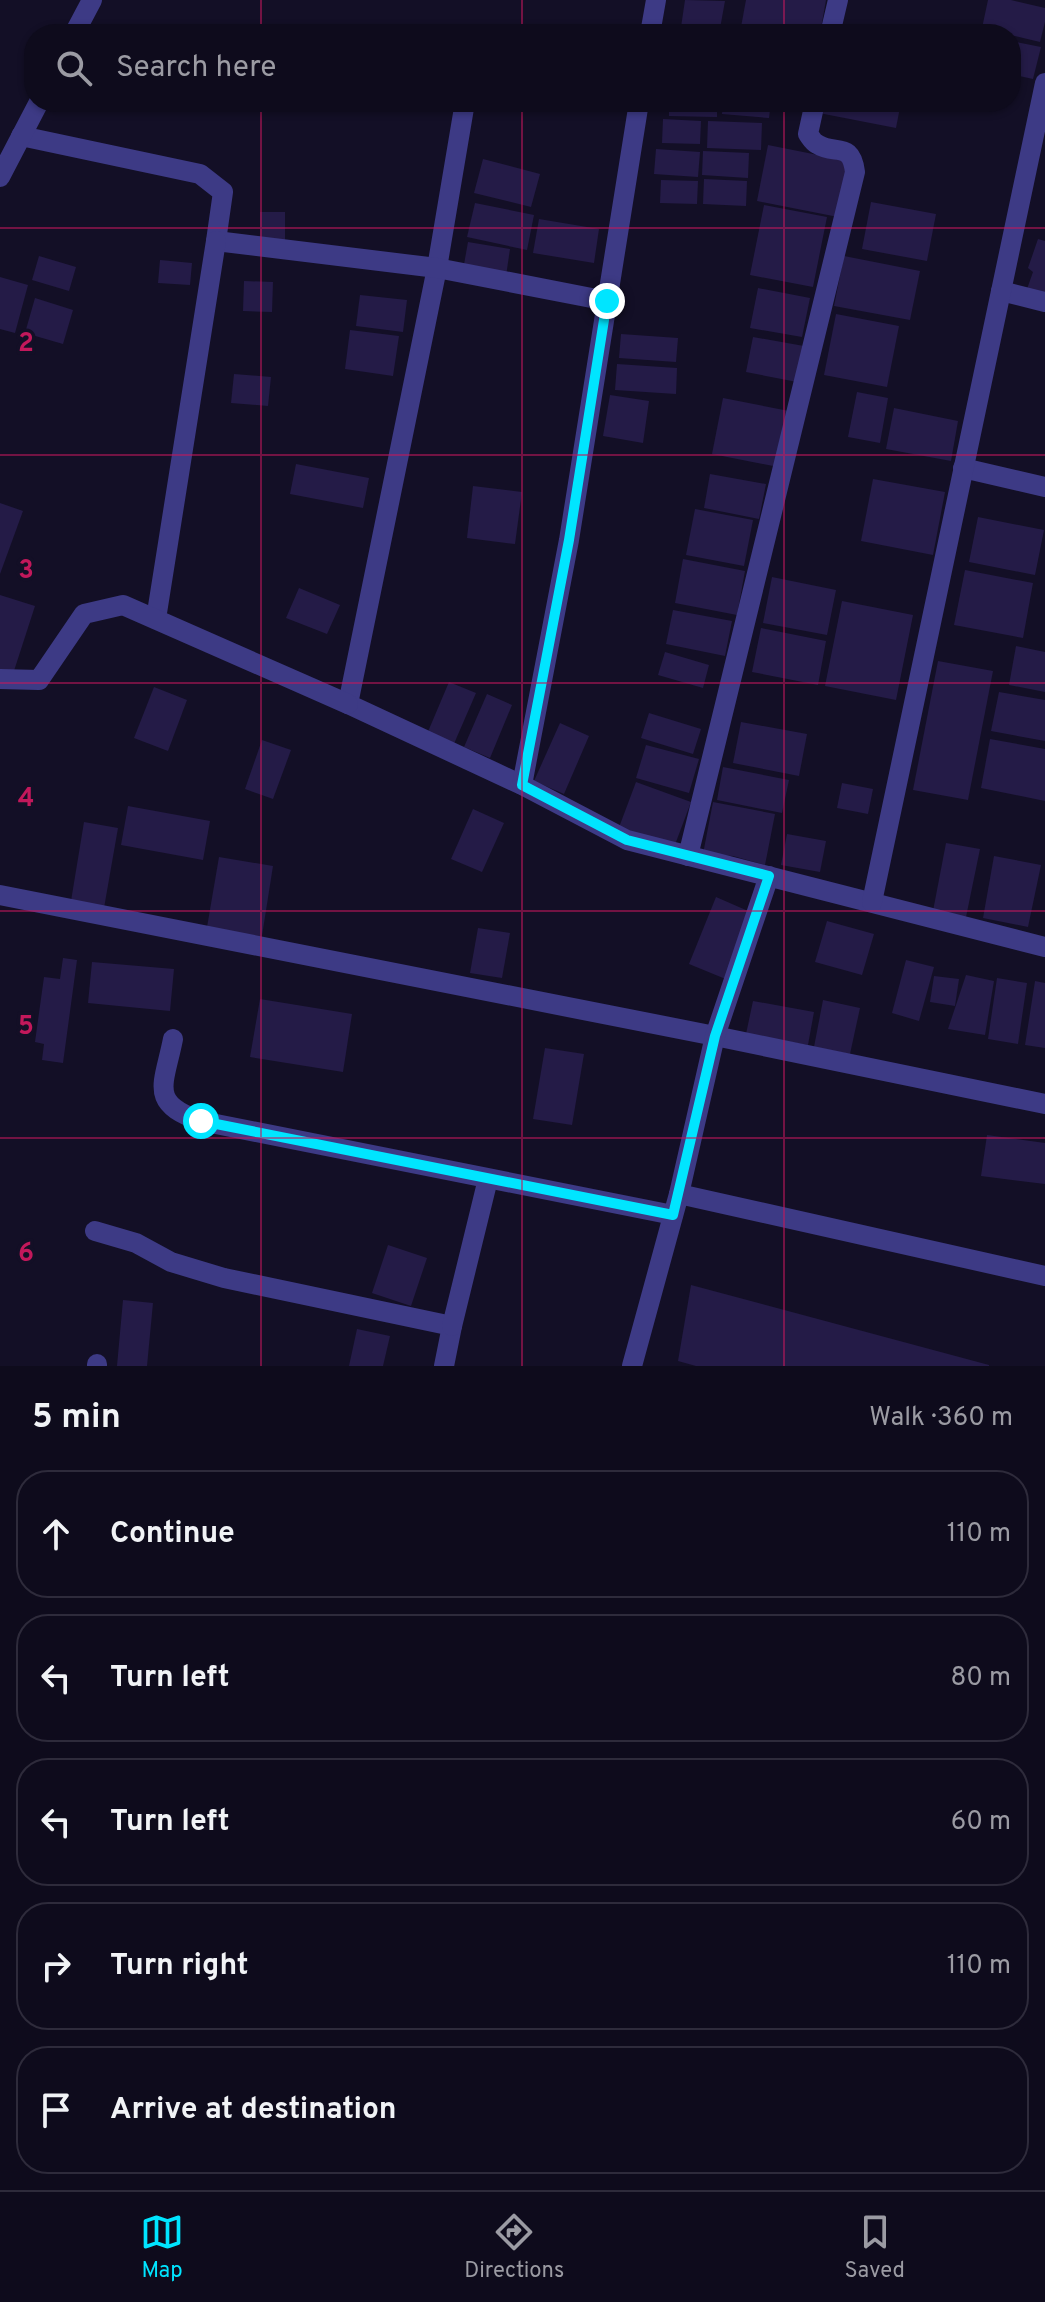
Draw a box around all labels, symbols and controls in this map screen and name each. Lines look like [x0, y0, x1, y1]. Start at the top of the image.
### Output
search box [24, 24, 1021, 112]
icon: search [52, 46, 96, 90]
text: Search here [116, 50, 276, 87]
route end [589, 283, 625, 319]
text: 2 [18, 328, 34, 361]
text: 3 [18, 555, 34, 588]
text: 4 [18, 783, 34, 816]
text: 5 [18, 1011, 34, 1044]
route start [183, 1103, 219, 1139]
text: 6 [18, 1238, 34, 1271]
text: 5 min [32, 1397, 121, 1440]
text: Walk · 360 m [869, 1402, 1013, 1435]
icon: ahead [34, 1512, 78, 1556]
text: Continue [110, 1516, 235, 1553]
text: 110 m [947, 1518, 1011, 1551]
icon: left [34, 1656, 78, 1700]
text: Turn left [110, 1660, 230, 1697]
text: 80 m [951, 1662, 1011, 1695]
icon: left [34, 1800, 78, 1844]
text: Turn left [110, 1804, 230, 1841]
text: 60 m [951, 1806, 1011, 1839]
icon: right [34, 1944, 78, 1988]
text: Turn right [110, 1948, 248, 1985]
text: 110 m [947, 1950, 1011, 1983]
icon: arrive [34, 2088, 78, 2132]
text: Arrive at destination [110, 2092, 396, 2129]
tab: Map [140, 2210, 184, 2285]
tab: Directions [464, 2210, 564, 2285]
tab: Saved [844, 2210, 905, 2285]

